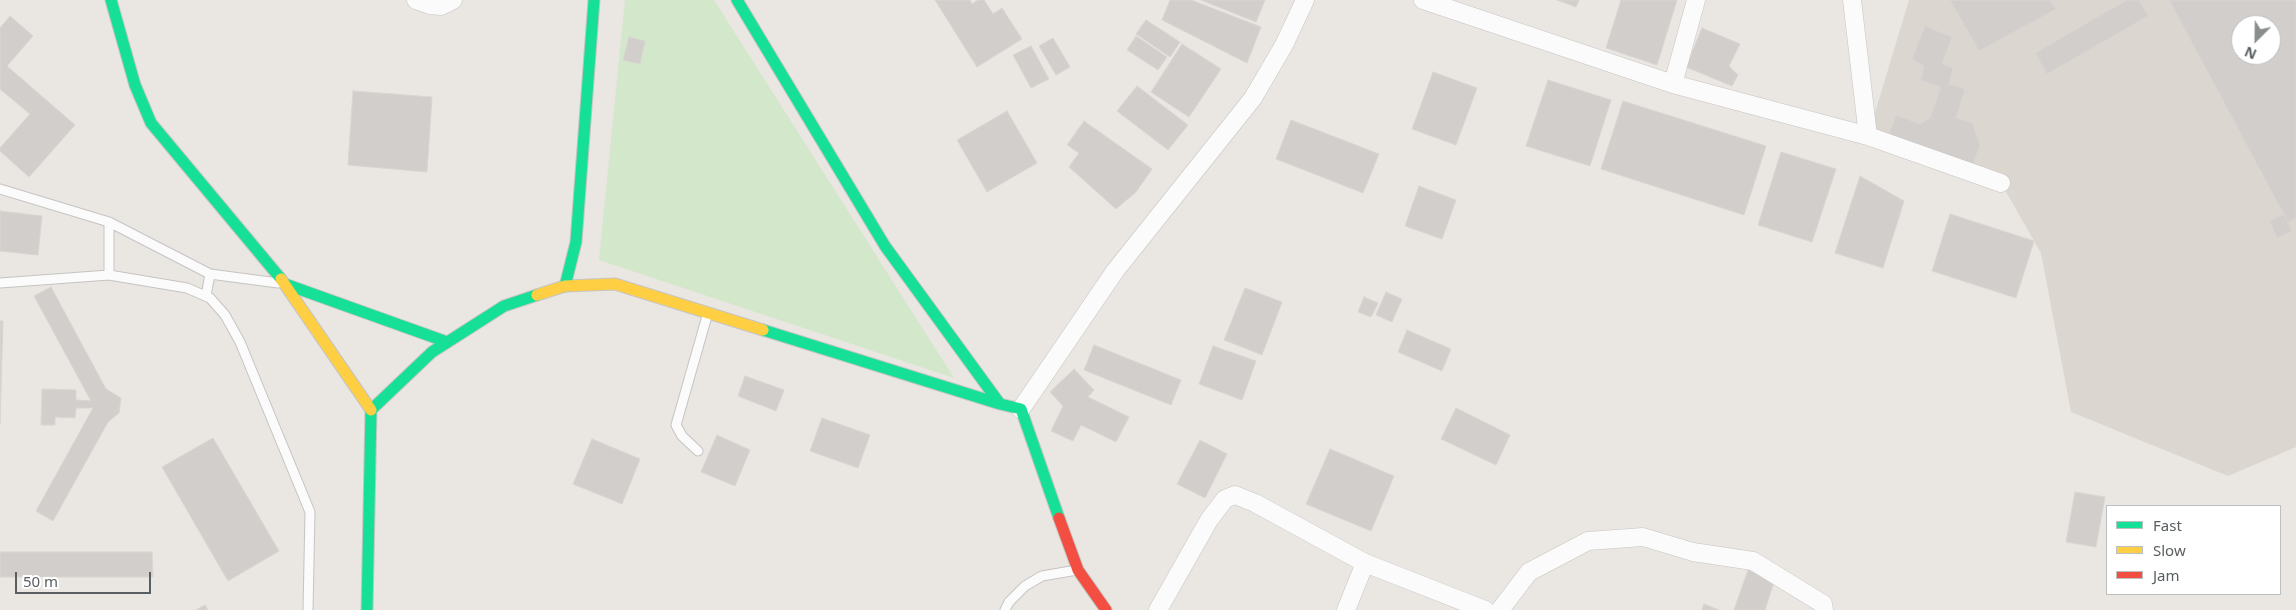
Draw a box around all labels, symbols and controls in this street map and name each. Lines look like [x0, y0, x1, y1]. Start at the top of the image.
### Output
north arrow [2231, 15, 2281, 65]
text: N [2241, 42, 2259, 64]
legend [2106, 505, 2281, 595]
text: Fast [2153, 515, 2182, 535]
text: Slow [2153, 540, 2186, 560]
scale bar [18, 562, 154, 594]
text: Jam [2153, 565, 2180, 585]
text: 50 m [23, 571, 58, 591]

